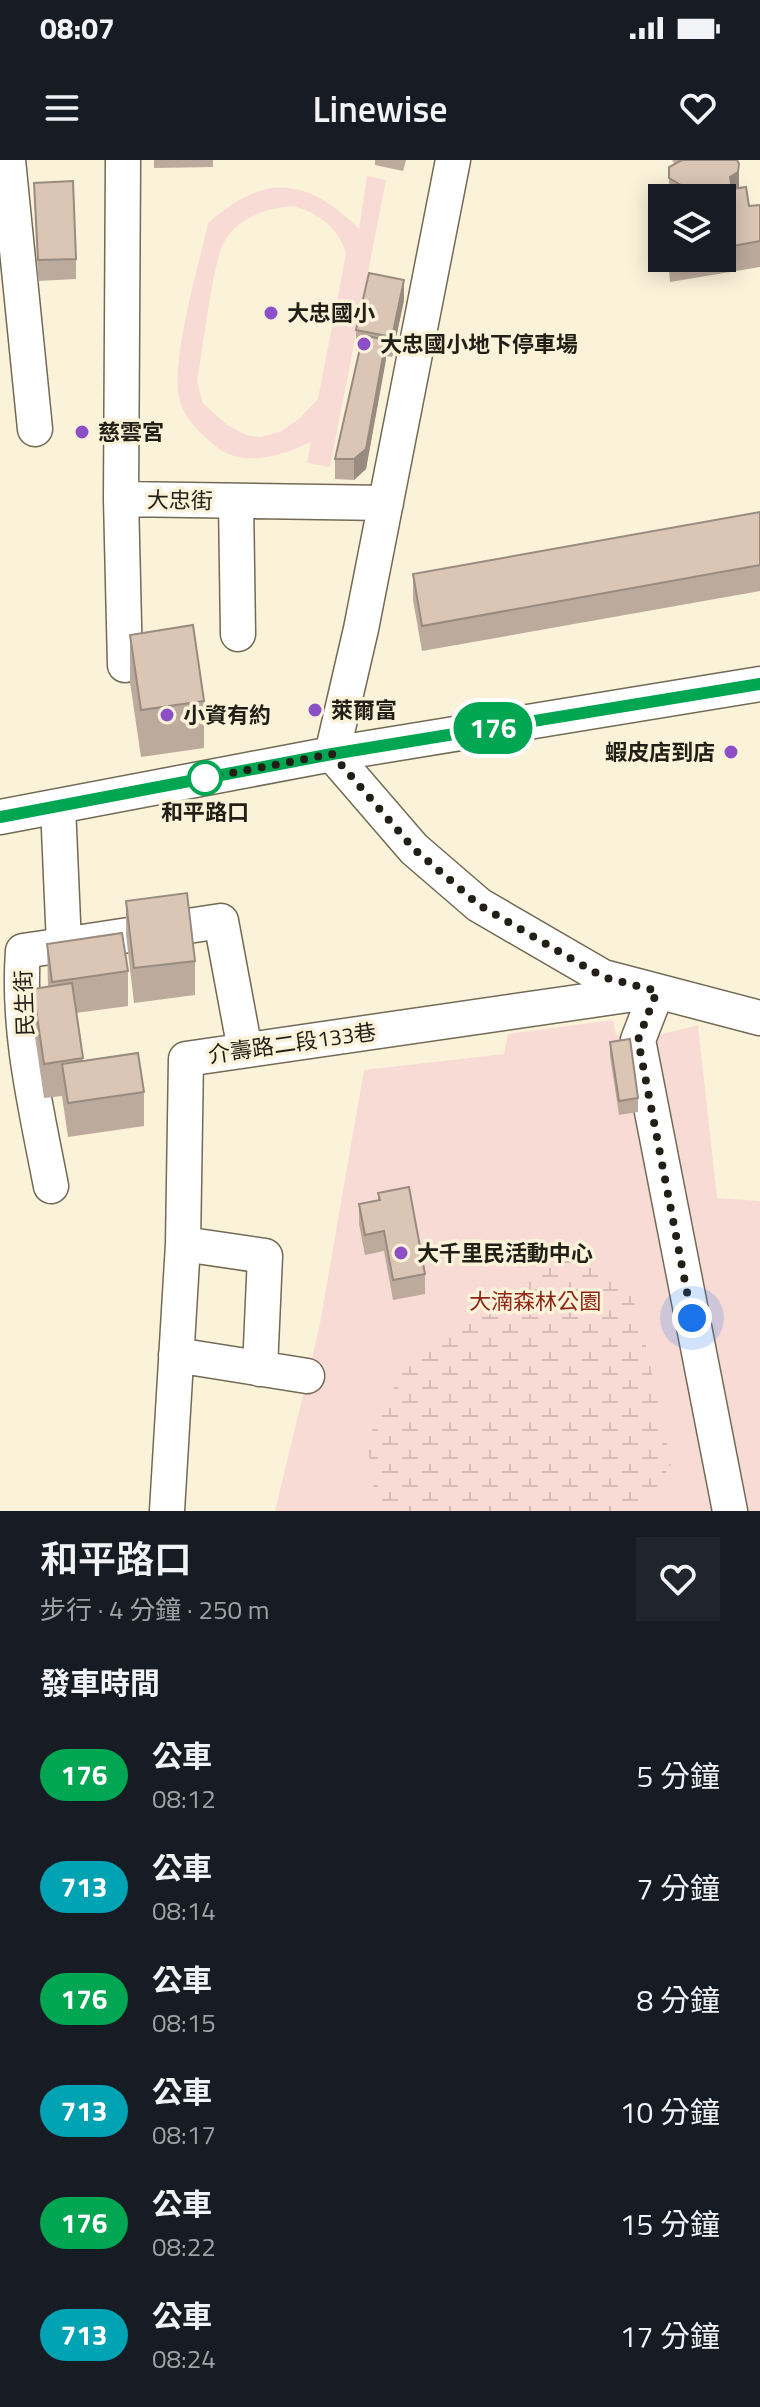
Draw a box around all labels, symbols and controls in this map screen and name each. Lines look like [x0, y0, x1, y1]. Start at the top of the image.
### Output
text: 08:07 [40, 5, 115, 51]
text: Linewise [312, 81, 448, 136]
icon: menu [40, 86, 84, 130]
icon: heart [676, 86, 720, 130]
map controls [648, 184, 736, 272]
button: layers [648, 184, 736, 272]
place label: 大忠國小 [287, 296, 375, 330]
marker: 大忠國小 [262, 304, 280, 322]
place label: 大忠國小地下停車場 [380, 327, 578, 361]
marker: 大忠國小地下停車場 [355, 335, 373, 353]
place label: 慈雲宮 [98, 415, 164, 449]
marker: 慈雲宮 [73, 423, 91, 441]
street label: 大忠街 [147, 482, 213, 518]
place label: 萊爾富 [331, 693, 397, 727]
place label: 小資有約 [183, 698, 271, 732]
marker: 萊爾富 [306, 701, 324, 719]
line badge: 176 [447, 702, 539, 754]
marker: 小資有約 [158, 706, 176, 724]
text: 176 [469, 706, 517, 749]
place label: 蝦皮店到店 [605, 735, 715, 769]
marker: 蝦皮店到店 [722, 743, 740, 761]
marker: 和平路口 [188, 761, 222, 795]
place label: 和平路口 [161, 795, 249, 829]
street label: 民生街 [6, 969, 42, 1037]
street label: 介壽路二段133巷 [206, 1014, 378, 1072]
place label: 大千里民活動中心 [417, 1236, 593, 1270]
marker: 大千里民活動中心 [392, 1244, 410, 1262]
park label: 大湳森林公園 [469, 1284, 601, 1318]
your location [672, 1298, 712, 1338]
text: 和平路口 [40, 1530, 192, 1588]
button: heart [636, 1537, 720, 1621]
text: 步行 · 4 分鐘 · 250 m [40, 1590, 270, 1629]
text: 發車時間 [40, 1660, 160, 1706]
text: 公車 [152, 1733, 212, 1779]
text: 176 [60, 1753, 108, 1796]
text: 5 分鐘 [637, 1753, 720, 1799]
text: 08:12 [152, 1779, 216, 1818]
text: 公車 [152, 1845, 212, 1891]
text: 713 [60, 1865, 108, 1908]
text: 7 分鐘 [637, 1865, 720, 1911]
text: 08:14 [152, 1891, 216, 1930]
text: 公車 [152, 1957, 212, 2003]
text: 176 [60, 1977, 108, 2020]
text: 8 分鐘 [637, 1977, 720, 2023]
text: 08:15 [152, 2003, 216, 2042]
text: 公車 [152, 2069, 212, 2115]
text: 713 [60, 2089, 108, 2132]
text: 10 分鐘 [620, 2089, 720, 2135]
text: 08:17 [152, 2115, 216, 2154]
text: 公車 [152, 2181, 212, 2227]
text: 176 [60, 2201, 108, 2244]
text: 15 分鐘 [620, 2201, 720, 2247]
text: 08:22 [152, 2227, 216, 2266]
text: 公車 [152, 2293, 212, 2339]
text: 713 [60, 2313, 108, 2356]
text: 17 分鐘 [620, 2313, 720, 2359]
text: 08:24 [152, 2339, 216, 2378]

